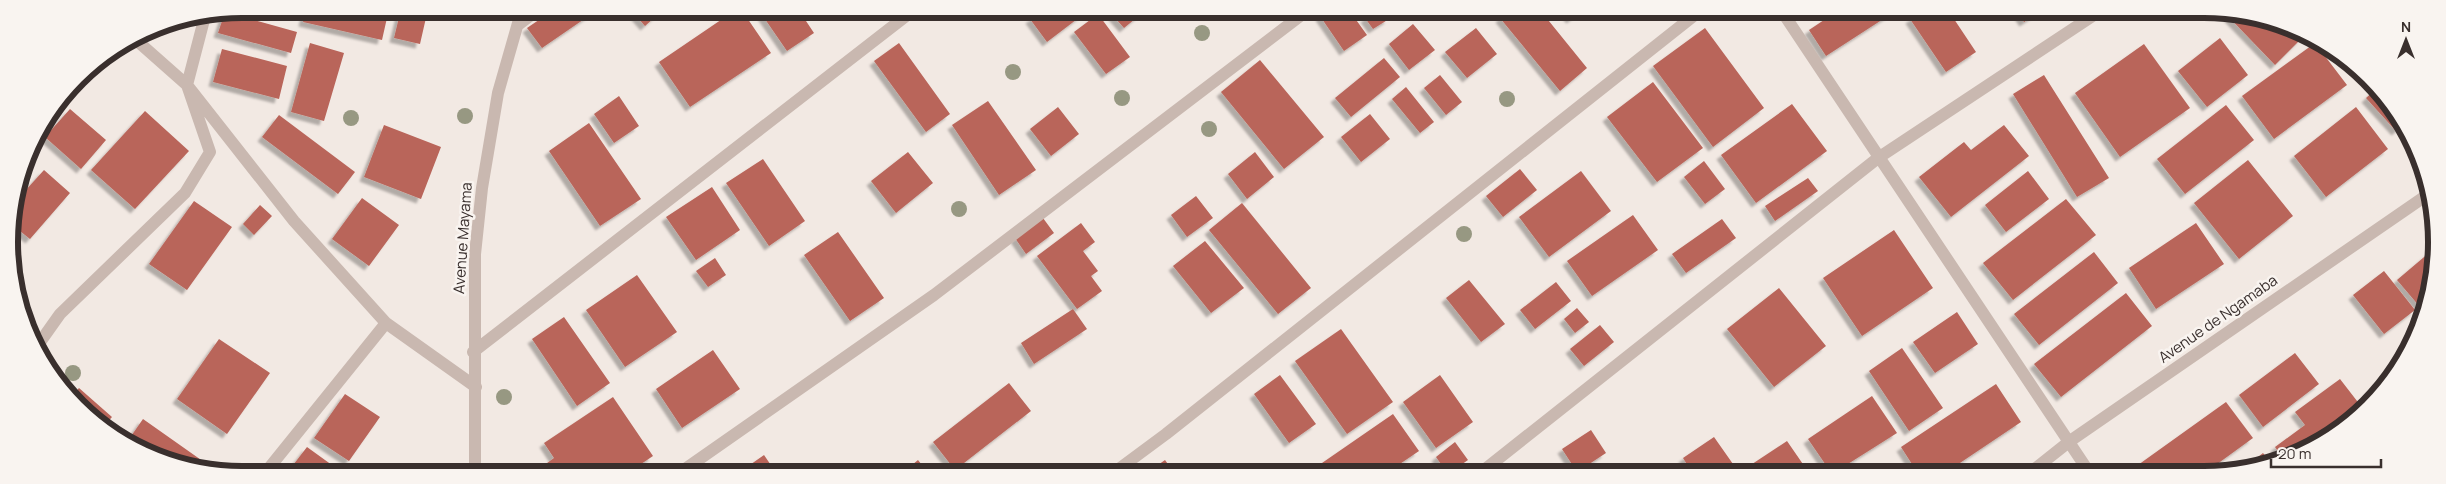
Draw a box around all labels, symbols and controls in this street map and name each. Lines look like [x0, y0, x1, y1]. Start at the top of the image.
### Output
north arrow [2381, 15, 2431, 65]
text: N [2401, 17, 2411, 36]
street label: Avenue Mayama [448, 181, 477, 294]
street label: Avenue de Ngamaba [2154, 270, 2281, 368]
scale bar [2271, 436, 2381, 468]
text: 20 m [2278, 443, 2311, 464]

